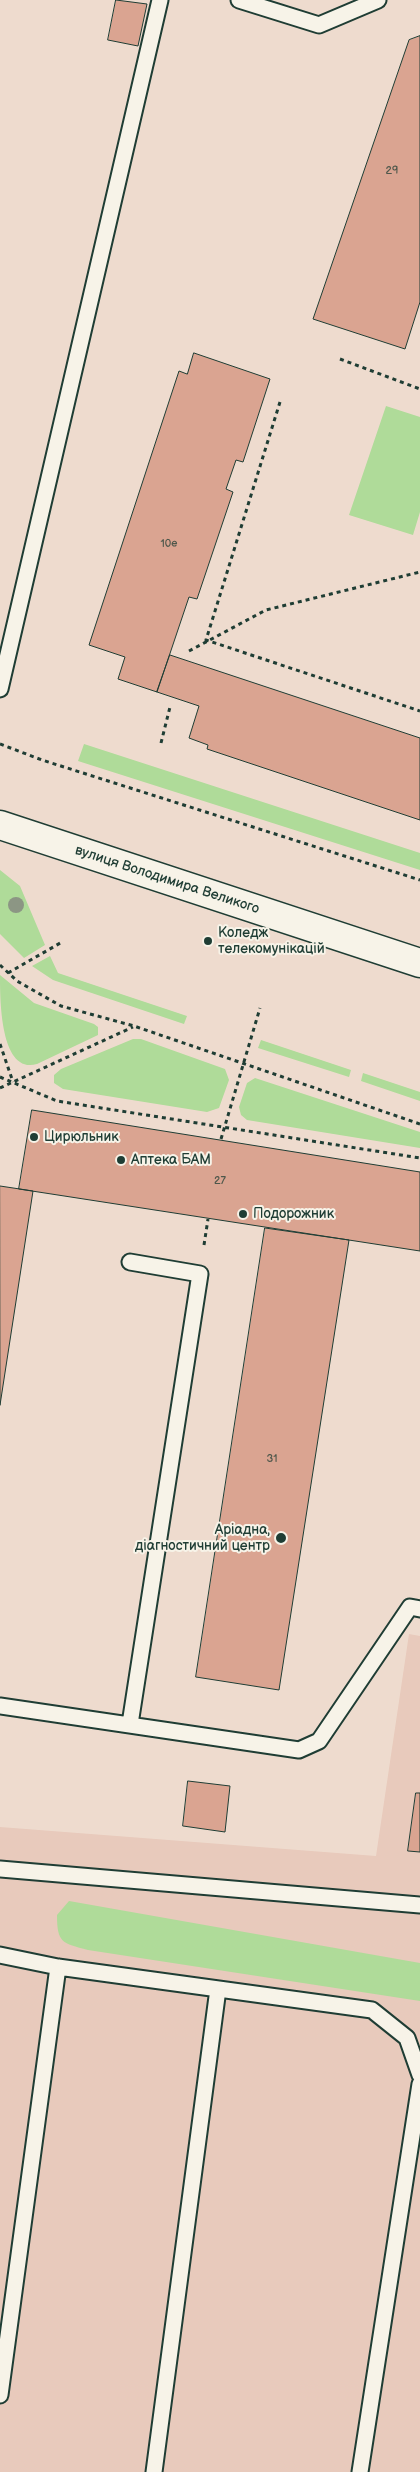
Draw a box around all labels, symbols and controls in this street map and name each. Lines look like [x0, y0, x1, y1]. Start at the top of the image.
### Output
house number: 29 [386, 164, 398, 178]
house number: 10е [161, 537, 177, 551]
street label: вулиця Володимира Великого [73, 842, 261, 918]
place label: Коледж телекомунікацій [218, 925, 325, 958]
marker: Коледж телекомунікацій [202, 935, 214, 947]
place label: Цирюльник [44, 1129, 119, 1145]
marker: Цирюльник [28, 1131, 40, 1143]
place label: Аптека БАМ [131, 1152, 211, 1168]
marker: Аптека БАМ [115, 1154, 127, 1166]
house number: 27 [214, 1174, 226, 1188]
place label: Подорожник [253, 1206, 334, 1222]
marker: Подорожник [237, 1208, 249, 1220]
house number: 31 [266, 1452, 278, 1466]
place label: Аріадна, діагностичний центр [135, 1522, 270, 1554]
marker: Аріадна, діагностичний центр [274, 1531, 288, 1545]

